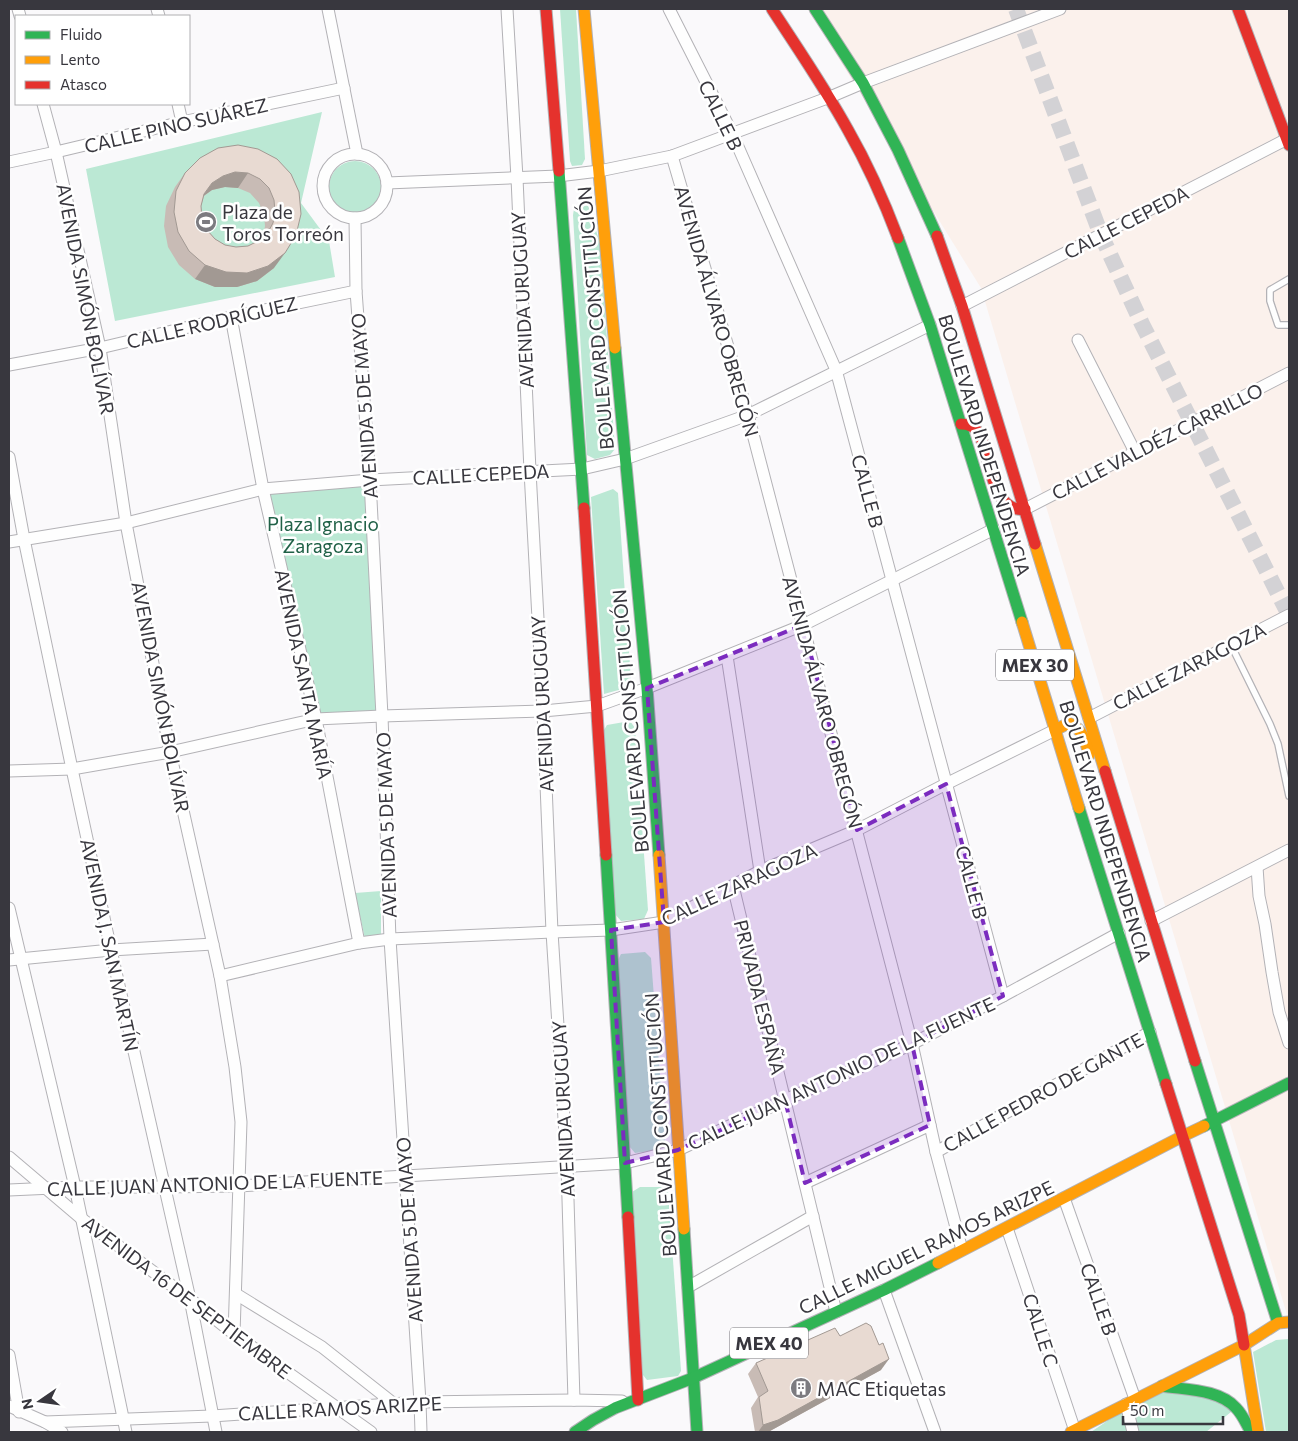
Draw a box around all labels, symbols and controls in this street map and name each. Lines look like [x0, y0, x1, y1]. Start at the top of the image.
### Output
legend [15, 15, 190, 105]
text: Fluido [60, 25, 102, 43]
text: Lento [60, 50, 100, 68]
text: Atasco [60, 75, 107, 93]
street label: CALLE B [694, 76, 748, 154]
street label: CALLE PINO SUÁREZ [82, 93, 270, 157]
street label: AVENIDA SIMÓN BOLÍVAR [52, 181, 121, 417]
street label: CALLE CEPEDA [1060, 181, 1192, 263]
street label: AVENIDA ÁLVARO OBREGÓN [670, 182, 765, 439]
street label: BOULEVARD CONSTITUCIÓN [571, 185, 618, 451]
place label: Plaza de Toros Torreón [222, 200, 344, 245]
sports icon: Plaza de Toros Torreón [194, 210, 218, 234]
street label: AVENIDA URUGUAY [506, 211, 538, 389]
street label: CALLE RODRÍGUEZ [124, 291, 300, 353]
street label: BOULEVARD INDEPENDENCIA [934, 311, 1036, 579]
street label: AVENIDA 5 DE MAYO [346, 312, 382, 500]
street label: CALLE VALDÉZ CARRILLO [1048, 378, 1266, 504]
street label: CALLE B [847, 452, 889, 530]
street label: CALLE CEPEDA [412, 459, 550, 489]
park label: Plaza Ignacio Zaragoza [267, 512, 379, 557]
street label: AVENIDA SANTA MARÍA [270, 567, 338, 781]
street label: AVENIDA ÁLVARO OBREGÓN [778, 573, 869, 831]
street label: AVENIDA SIMÓN BOLÍVAR [127, 579, 196, 815]
street label: BOULEVARD CONSTITUCIÓN [606, 588, 653, 854]
street label: AVENIDA URUGUAY [526, 615, 558, 793]
street label: CALLE ZARAGOZA [1109, 617, 1269, 715]
road number: MEX 30 [996, 650, 1074, 680]
street label: BOULEVARD INDEPENDENCIA [1055, 697, 1157, 965]
street label: AVENIDA 5 DE MAYO [371, 732, 401, 918]
street label: AVENIDA J. SAN MARTÍN [76, 836, 144, 1054]
street label: CALLE ZARAGOZA [658, 838, 820, 930]
street label: CALLE B [951, 843, 993, 921]
street label: PRIVADA ESPAÑA [730, 917, 790, 1077]
street label: CALLE JUAN ANTONIO DE LA FUENTE [684, 991, 998, 1155]
street label: BOULEVARD CONSTITUCIÓN [638, 992, 681, 1258]
street label: AVENIDA URUGUAY [547, 1020, 579, 1198]
street label: CALLE PEDRO DE GANTE [939, 1027, 1147, 1157]
street label: AVENIDA 5 DE MAYO [391, 1136, 427, 1324]
street label: CALLE JUAN ANTONIO DE LA FUENTE [46, 1166, 384, 1200]
street label: CALLE MIGUEL RAMOS ARIZPE [795, 1175, 1057, 1319]
street label: AVENIDA 16 DE SEPTIEMBRE [78, 1211, 296, 1383]
street label: CALLE B [1076, 1260, 1122, 1338]
street label: CALLE C [1018, 1290, 1064, 1370]
road number: MEX 40 [730, 1328, 808, 1359]
north arrow [15, 1376, 65, 1426]
building icon: MAC Etiquetas [789, 1376, 813, 1400]
place label: MAC Etiquetas [817, 1377, 946, 1400]
street label: CALLE RAMOS ARIZPE [238, 1391, 442, 1425]
scale bar [1123, 1394, 1223, 1426]
text: N [17, 1397, 36, 1411]
text: 50 m [1130, 1401, 1164, 1419]

